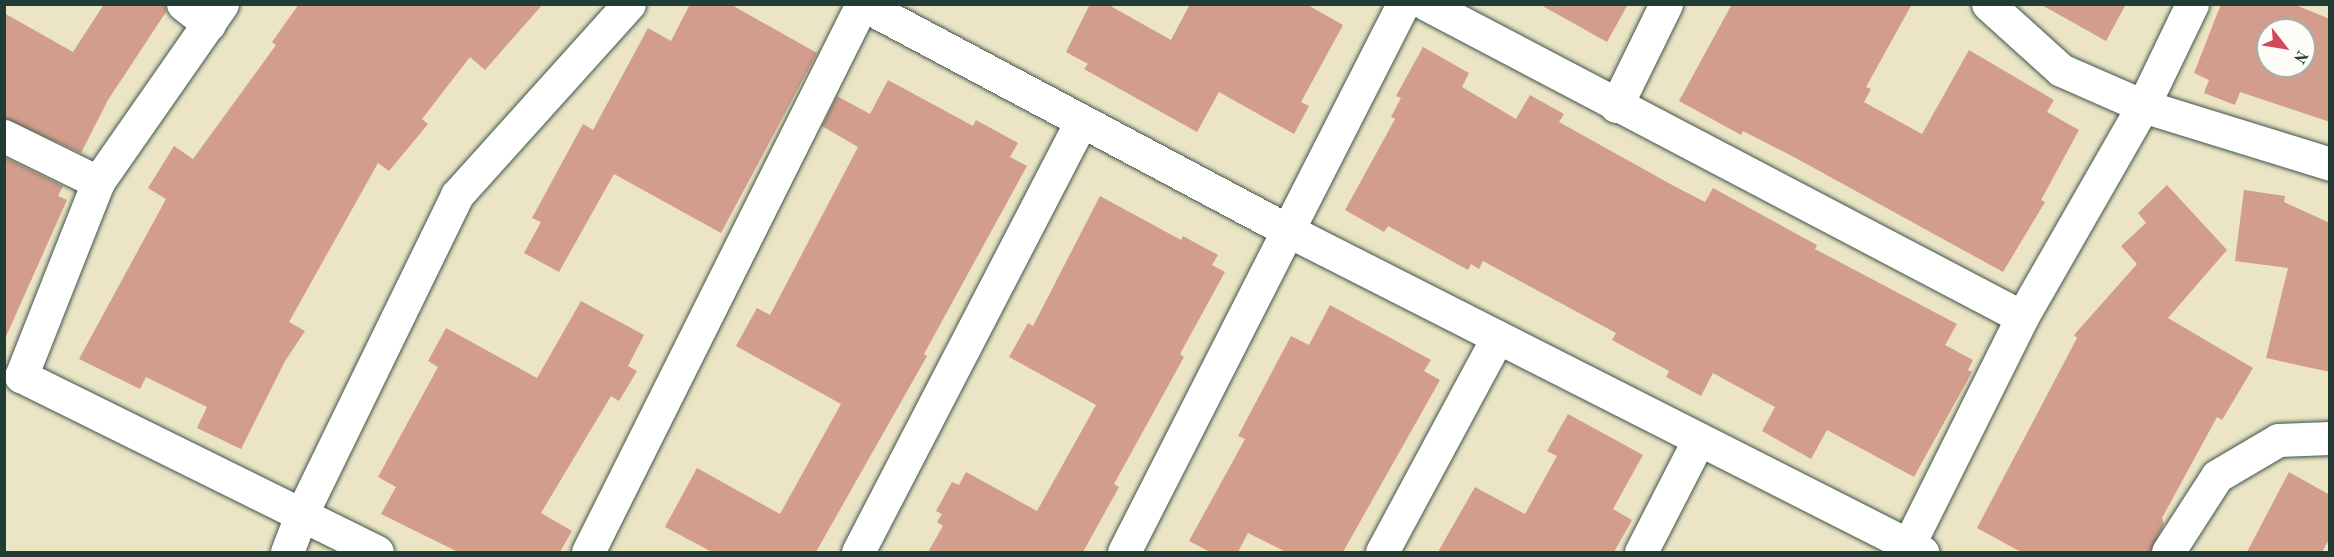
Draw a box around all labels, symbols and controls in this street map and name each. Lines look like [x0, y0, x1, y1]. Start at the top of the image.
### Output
north arrow [2256, 18, 2316, 78]
text: N [2290, 47, 2310, 66]

